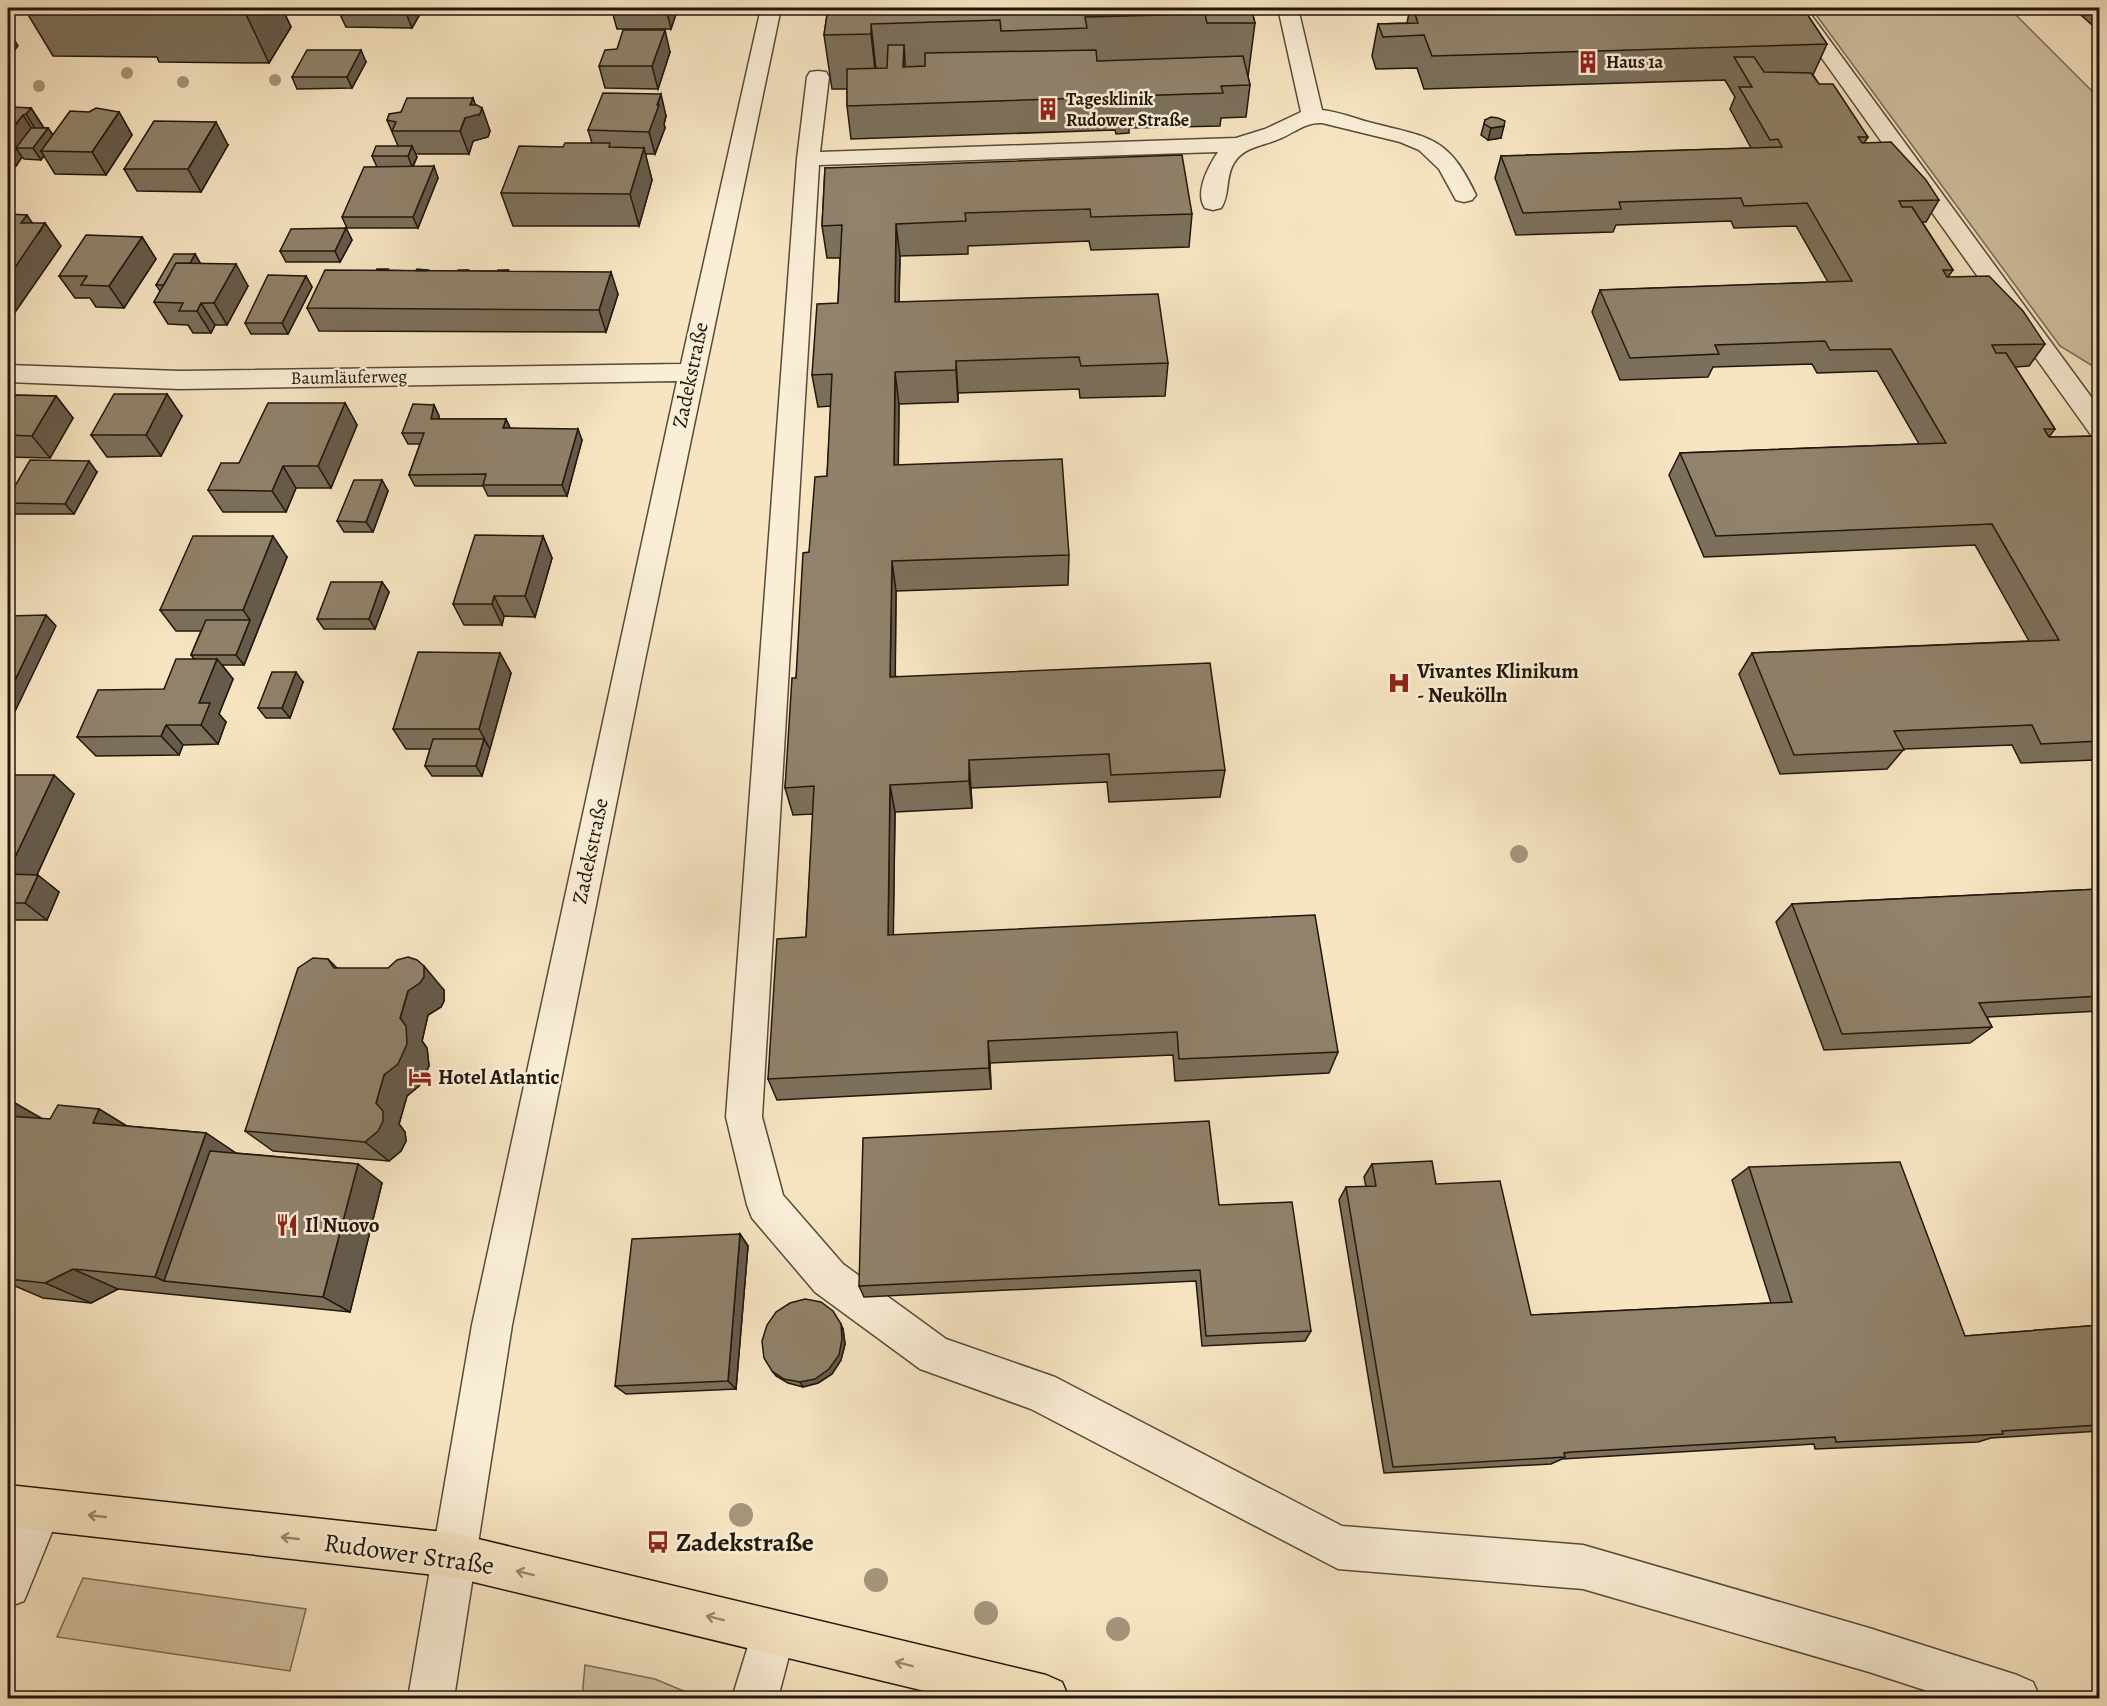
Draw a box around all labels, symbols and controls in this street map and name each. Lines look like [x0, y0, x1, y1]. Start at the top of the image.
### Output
building icon: Haus 1a [1575, 49, 1601, 75]
place label: Haus 1a [1606, 50, 1664, 74]
place label: Tagesklinik Rudower Straße [1066, 87, 1189, 132]
building icon: Tagesklinik Rudower Straße [1035, 96, 1061, 122]
street label: Zadekstraße [665, 319, 715, 431]
street label: Baumläuferweg [291, 364, 407, 390]
place label: Vivantes Klinikum - Neukölln [1416, 657, 1579, 709]
hospital icon: Vivantes Klinikum - Neukölln [1386, 670, 1412, 696]
street label: Zadekstraße [565, 795, 615, 907]
place label: Hotel Atlantic [438, 1063, 560, 1091]
hotel icon: Hotel Atlantic [407, 1064, 433, 1090]
place label: Il Nuovo [305, 1211, 380, 1239]
restaurant icon: Il Nuovo [274, 1212, 300, 1238]
one-way arrow [87, 1510, 107, 1521]
street label: Rudower Straße [322, 1525, 496, 1583]
place label: Zadekstraße [676, 1525, 814, 1560]
bus stop icon: Zadekstraße [645, 1529, 671, 1555]
one-way arrow [281, 1532, 301, 1543]
one-way arrow [516, 1567, 535, 1579]
one-way arrow [706, 1612, 725, 1624]
one-way arrow [895, 1658, 914, 1670]

